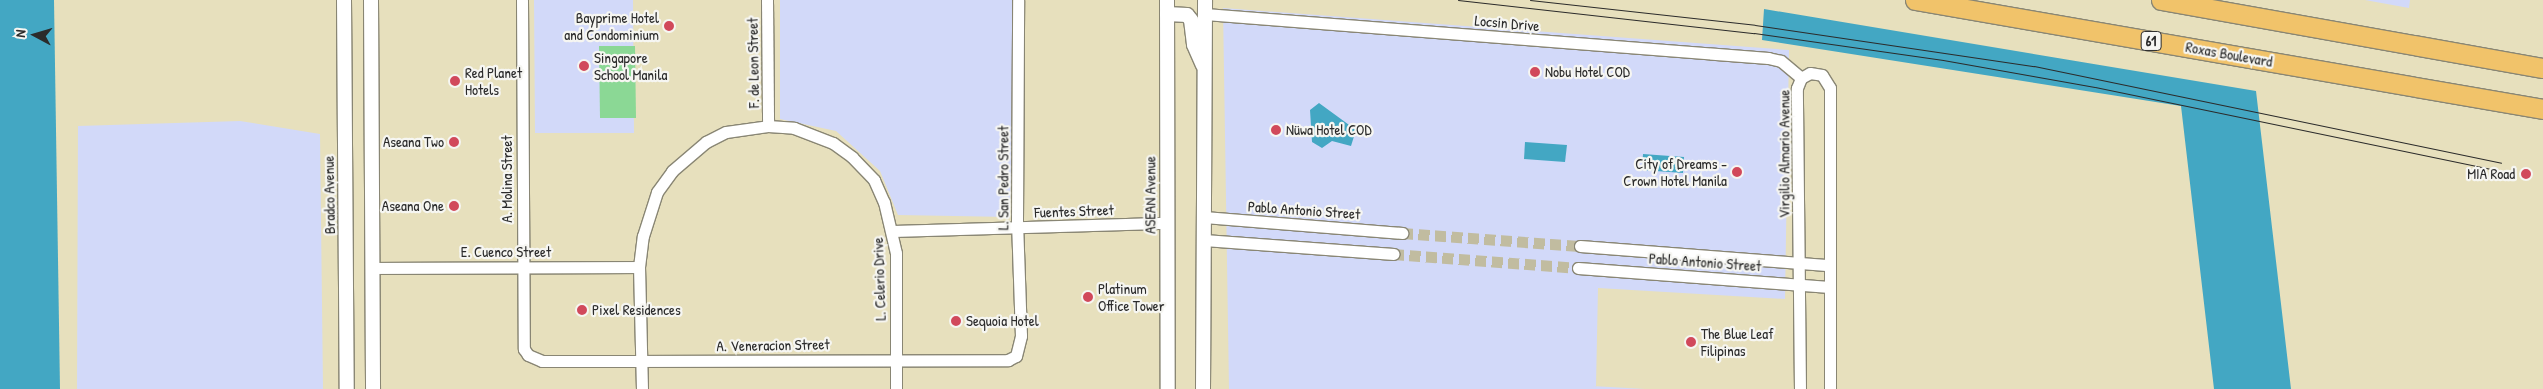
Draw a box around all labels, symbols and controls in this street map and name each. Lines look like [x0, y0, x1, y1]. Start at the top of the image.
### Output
place label: Bayprime Hotel and Condominium [564, 8, 659, 43]
north arrow [10, 10, 60, 60]
street label: Locsin Drive [1474, 11, 1540, 35]
street label: F. de Leon Street [743, 18, 763, 108]
marker: Bayprime Hotel and Condominium [663, 20, 675, 32]
text: N [10, 29, 29, 38]
road number: 61 [2140, 29, 2162, 52]
street label: Roxas Boulevard [2184, 38, 2274, 70]
place label: Singapore School Manila [594, 48, 667, 83]
marker: Singapore School Manila [578, 60, 590, 72]
place label: Red Planet Hotels [465, 63, 522, 98]
place label: Nobu Hotel COD [1545, 63, 1630, 81]
marker: Nobu Hotel COD [1529, 66, 1541, 78]
marker: Red Planet Hotels [449, 75, 461, 87]
street label: Virgilio Almario Avenue [1775, 90, 1793, 218]
place label: Nüwa Hotel COD [1286, 121, 1372, 139]
marker: Nüwa Hotel COD [1270, 124, 1282, 136]
street label: L. San Pedro Street [994, 126, 1012, 230]
place label: Aseana Two [383, 133, 444, 151]
street label: A. Molina Street [498, 135, 516, 223]
marker: Aseana Two [448, 136, 460, 148]
place label: City of Dreams - Crown Hotel Manila [1623, 154, 1727, 189]
street label: Bradco Avenue [319, 156, 339, 234]
street label: ASEAN Avenue [1141, 156, 1159, 234]
place label: MIA Road [2467, 165, 2515, 183]
marker: City of Dreams - Crown Hotel Manila [1731, 166, 1743, 178]
marker: MIA Road [2519, 167, 2533, 181]
place label: Aseana One [382, 197, 444, 215]
street label: Pablo Antonio Street [1247, 197, 1361, 223]
marker: Aseana One [448, 200, 460, 212]
street label: Fuentes Street [1034, 201, 1114, 221]
street label: L. Celerio Drive [869, 237, 889, 321]
street label: E. Cuenco Street [461, 243, 551, 261]
street label: Pablo Antonio Street [1648, 249, 1762, 275]
place label: Platinum Office Tower [1098, 279, 1165, 314]
marker: Platinum Office Tower [1082, 291, 1094, 303]
place label: Pixel Residences [592, 301, 681, 319]
marker: Pixel Residences [576, 304, 588, 316]
place label: Sequoia Hotel [966, 312, 1039, 330]
marker: Sequoia Hotel [950, 315, 962, 327]
place label: The Blue Leaf Filipinas [1701, 324, 1774, 359]
street label: A. Veneracion Street [716, 335, 830, 355]
marker: The Blue Leaf Filipinas [1685, 336, 1697, 348]

